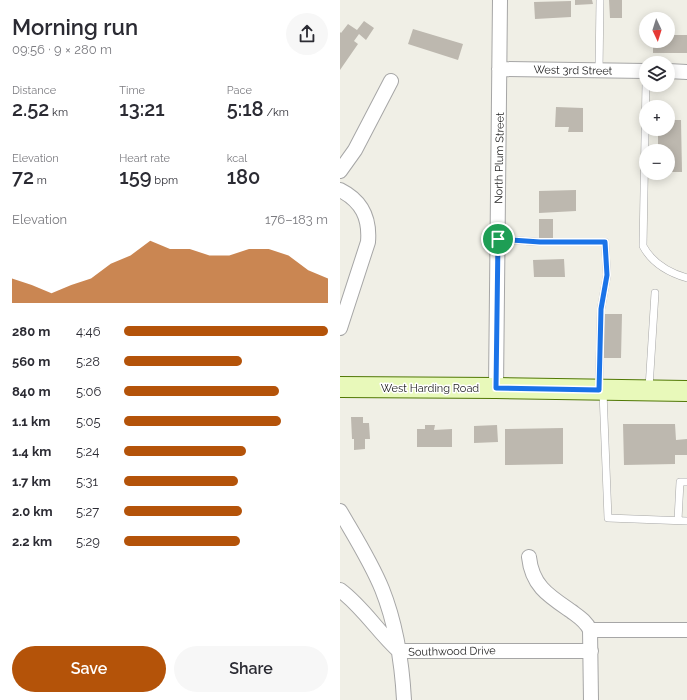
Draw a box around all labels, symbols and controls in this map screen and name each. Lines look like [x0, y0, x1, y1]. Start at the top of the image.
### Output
north arrow [639, 12, 675, 48]
map controls [639, 12, 675, 180]
button: share [286, 13, 328, 55]
text: Morning run [12, 14, 138, 40]
text: 09:56 · 9 × 280 m [12, 42, 112, 57]
button: layers [639, 56, 675, 92]
street label: West 3rd Street [534, 63, 613, 78]
text: Distance [12, 84, 56, 97]
text: Time [119, 84, 145, 97]
text: Pace [227, 84, 252, 97]
text: 2.52 [12, 97, 49, 121]
text: 13:21 [119, 97, 165, 121]
text: 5:18 [227, 97, 264, 121]
button: + [639, 100, 675, 136]
text: km [49, 106, 68, 119]
text: /km [264, 106, 289, 119]
street label: North Plum Street [492, 112, 507, 204]
button: − [639, 144, 675, 180]
text: Elevation [12, 152, 59, 165]
text: Heart rate [119, 152, 170, 165]
text: kcal [227, 152, 247, 165]
text: 72 [12, 165, 34, 189]
text: 159 [119, 165, 152, 189]
text: 180 [227, 165, 260, 189]
text: m [34, 174, 47, 187]
text: bpm [152, 174, 178, 187]
text: Elevation [12, 212, 67, 227]
text: 176–183 m [265, 212, 328, 227]
pin [481, 222, 515, 256]
icon: arrive [487, 228, 509, 250]
text: 280 m [12, 324, 50, 339]
text: 4:46 [76, 324, 100, 339]
text: 560 m [12, 354, 50, 369]
text: 5:28 [76, 354, 100, 369]
street label: West Harding Road [381, 382, 479, 395]
text: 840 m [12, 384, 50, 399]
text: 5:06 [76, 384, 101, 399]
text: 1.1 km [12, 414, 50, 429]
text: 5:05 [76, 414, 101, 429]
text: 1.4 km [12, 444, 51, 459]
text: 5:24 [76, 444, 99, 459]
text: 1.7 km [12, 474, 51, 489]
text: 5:31 [76, 474, 98, 489]
text: 2.0 km [12, 504, 53, 519]
text: 5:27 [76, 504, 99, 519]
text: 2.2 km [12, 534, 52, 549]
text: 5:29 [76, 534, 100, 549]
street label: Southwood Drive [408, 644, 496, 659]
button: Save [12, 646, 166, 692]
button: Share [174, 646, 328, 692]

